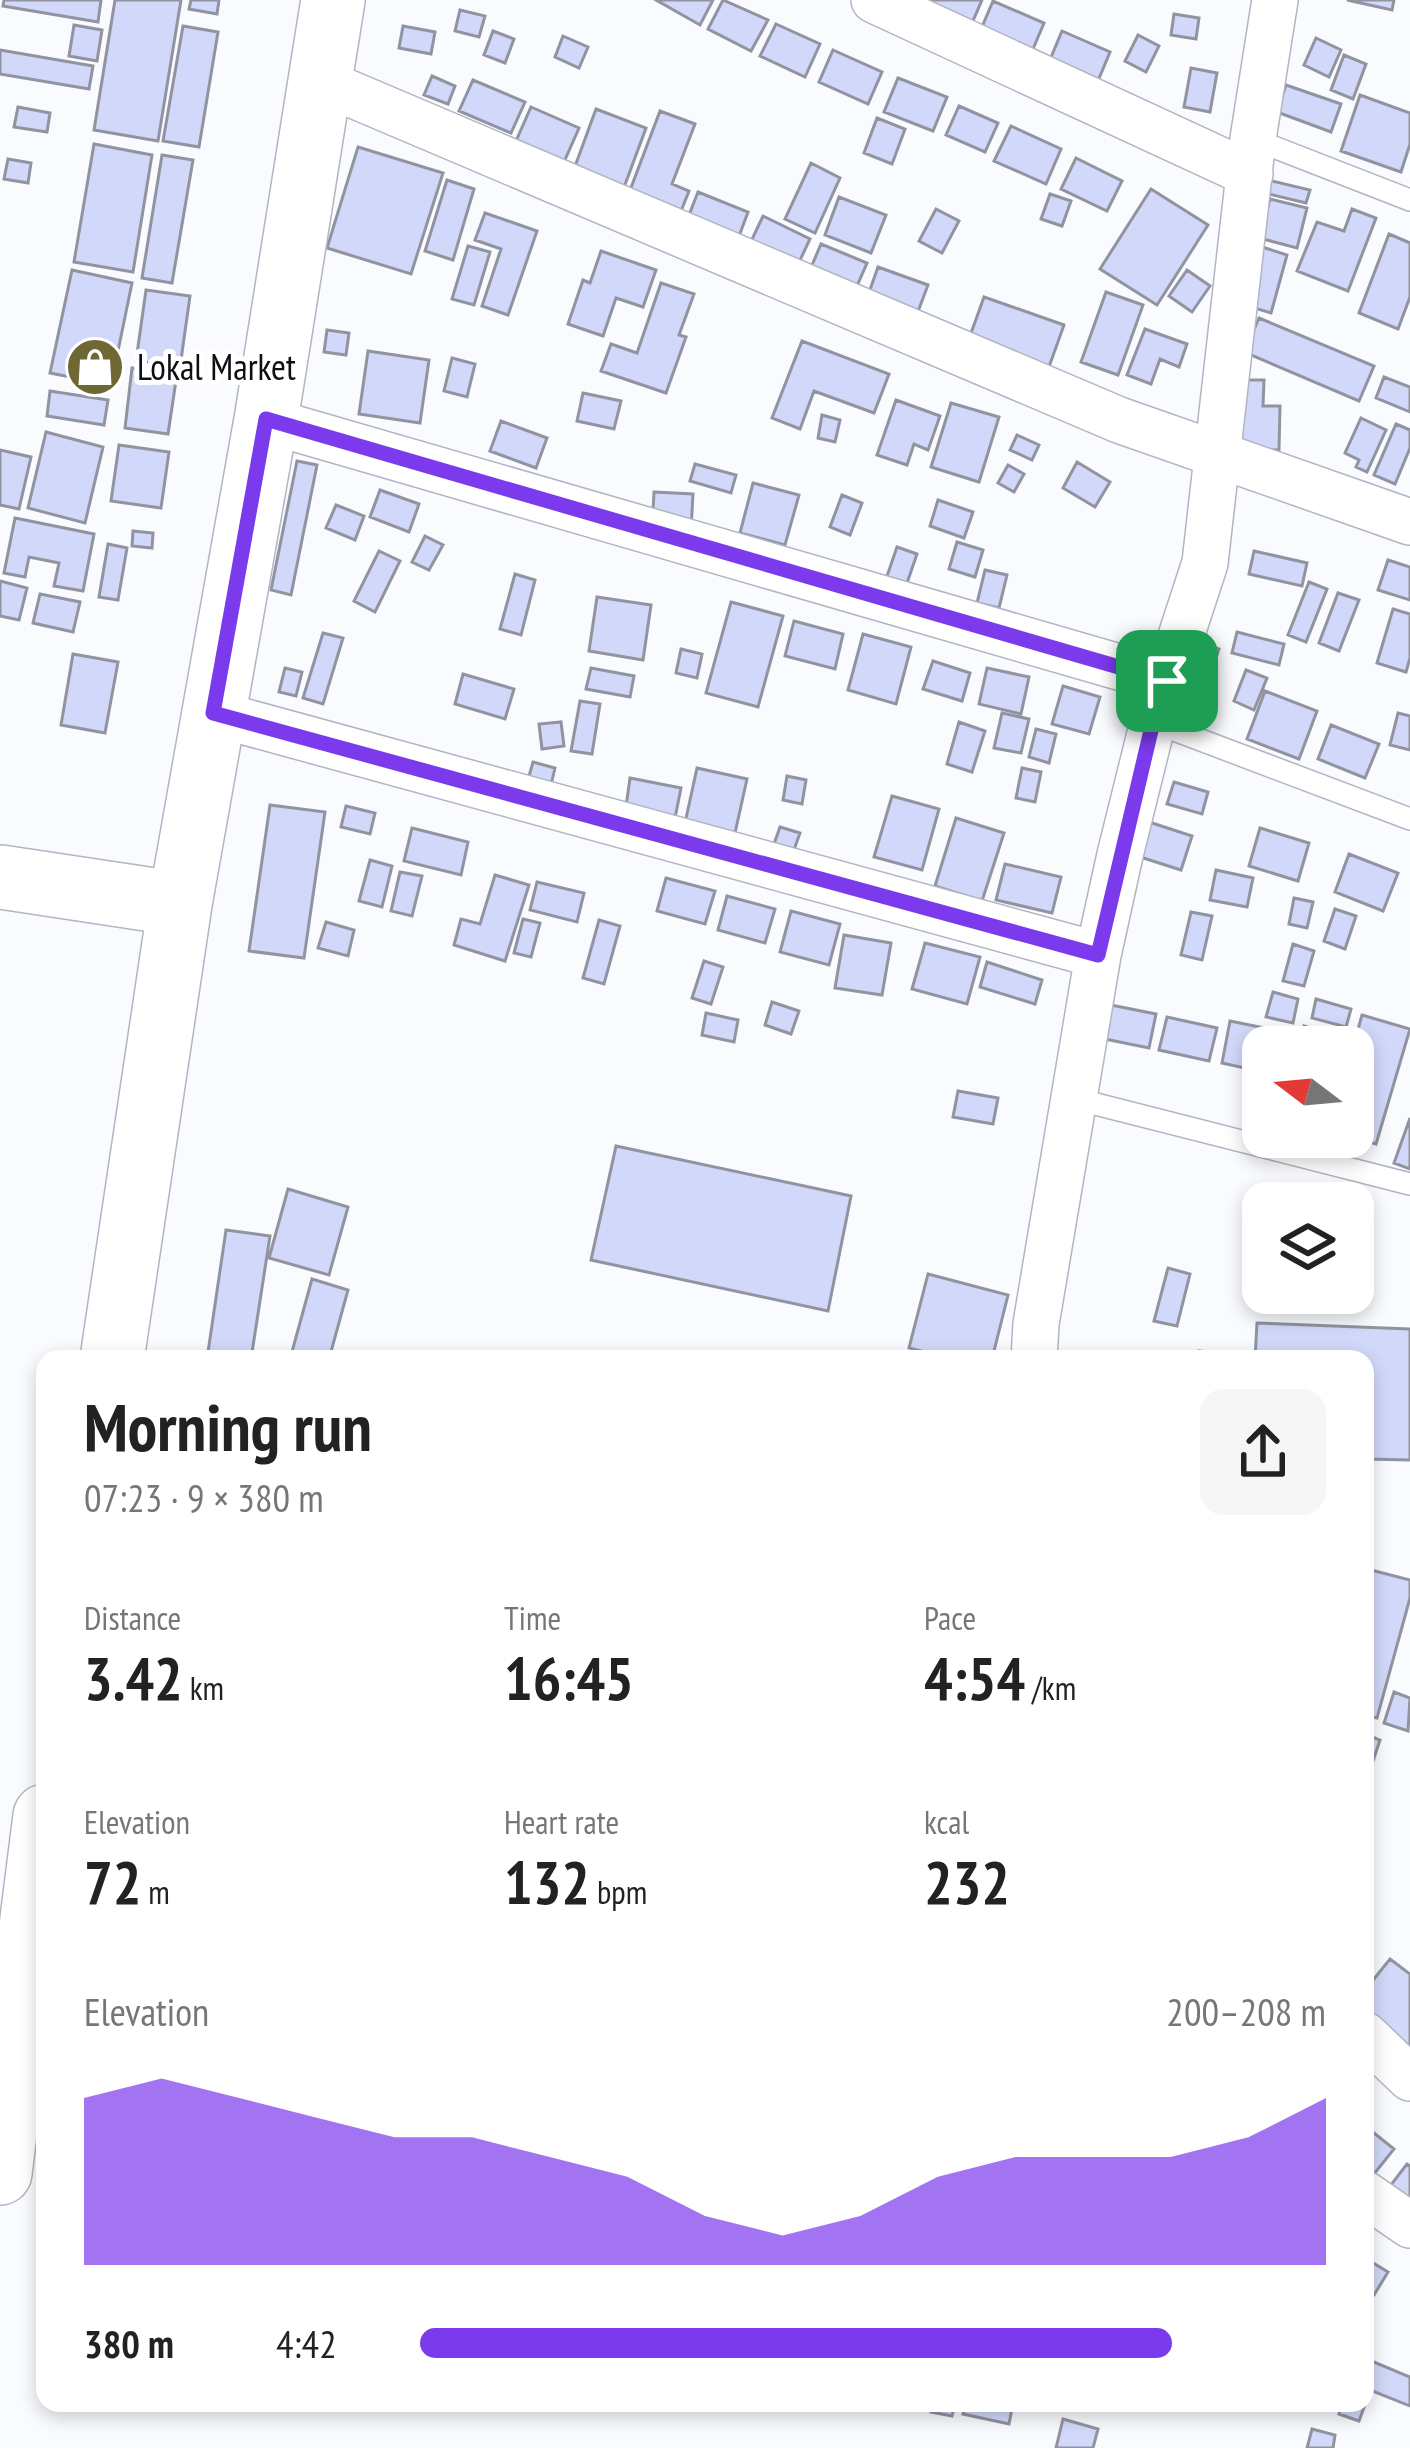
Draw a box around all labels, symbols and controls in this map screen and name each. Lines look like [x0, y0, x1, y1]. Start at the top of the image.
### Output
shop icon: Lokal Market [64, 336, 126, 398]
place label: Lokal Market [137, 343, 296, 390]
pin [1116, 630, 1218, 732]
icon: arrive [1134, 648, 1200, 714]
north arrow [1242, 1026, 1374, 1158]
map controls [1242, 1026, 1374, 1314]
button: layers [1242, 1182, 1374, 1314]
text: Morning run [84, 1384, 372, 1469]
button: share [1200, 1389, 1326, 1515]
text: 07:23 · 9 × 380 m [84, 1472, 324, 1523]
text: Distance [84, 1596, 181, 1639]
text: Time [504, 1596, 561, 1639]
text: Pace [924, 1596, 976, 1639]
text: 3.42 [84, 1639, 183, 1717]
text: 16:45 [504, 1639, 634, 1717]
text: 4:54 [924, 1639, 1025, 1717]
text: km [183, 1666, 224, 1709]
text: /km [1025, 1666, 1076, 1709]
text: Elevation [84, 1800, 190, 1843]
text: Heart rate [504, 1800, 619, 1843]
text: kcal [924, 1800, 969, 1843]
text: 72 [84, 1843, 141, 1921]
text: 132 [504, 1843, 590, 1921]
text: 232 [924, 1843, 1010, 1921]
text: m [141, 1870, 170, 1913]
text: bpm [590, 1870, 647, 1913]
text: Elevation [84, 1986, 209, 2037]
text: 200–208 m [1166, 1986, 1326, 2037]
text: 380 m [84, 2318, 174, 2369]
text: 4:42 [276, 2318, 337, 2369]

